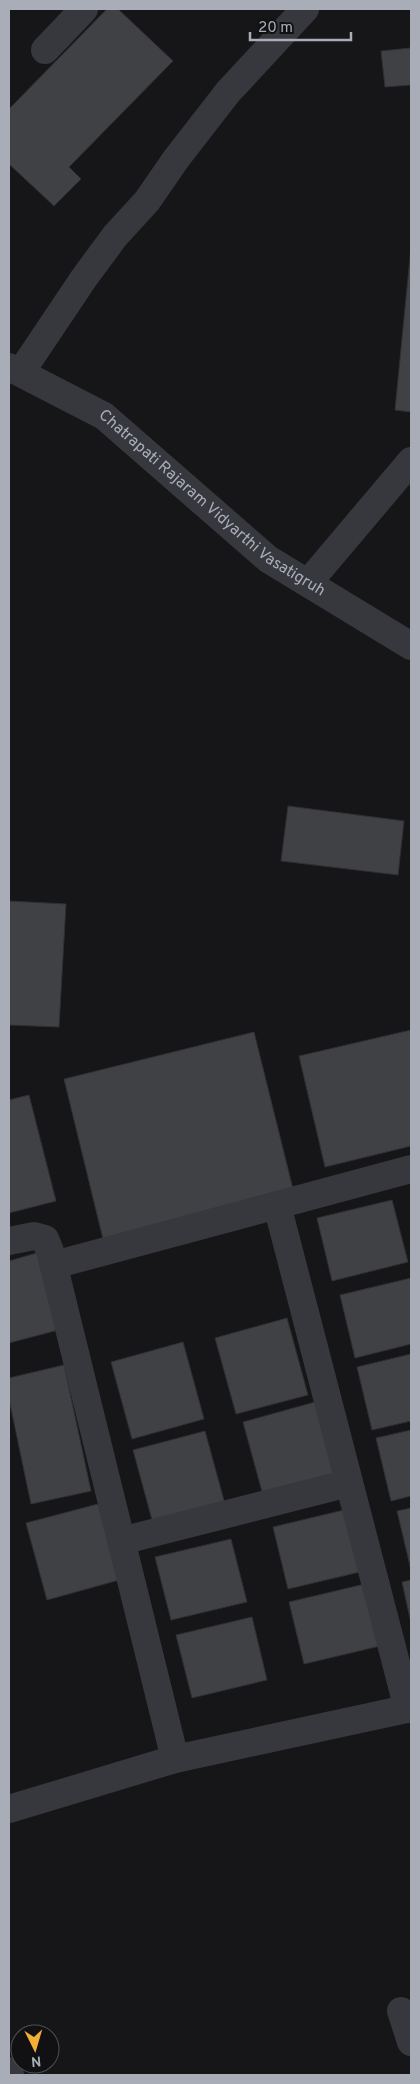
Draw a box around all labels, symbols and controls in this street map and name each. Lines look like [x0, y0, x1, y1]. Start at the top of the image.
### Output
scale bar [250, 10, 351, 42]
text: 20 m [258, 19, 293, 38]
street label: Chatrapati Rajaram Vidyarthi Vasatigruh [94, 406, 329, 601]
north arrow [10, 2024, 60, 2074]
text: N [30, 2052, 42, 2069]

